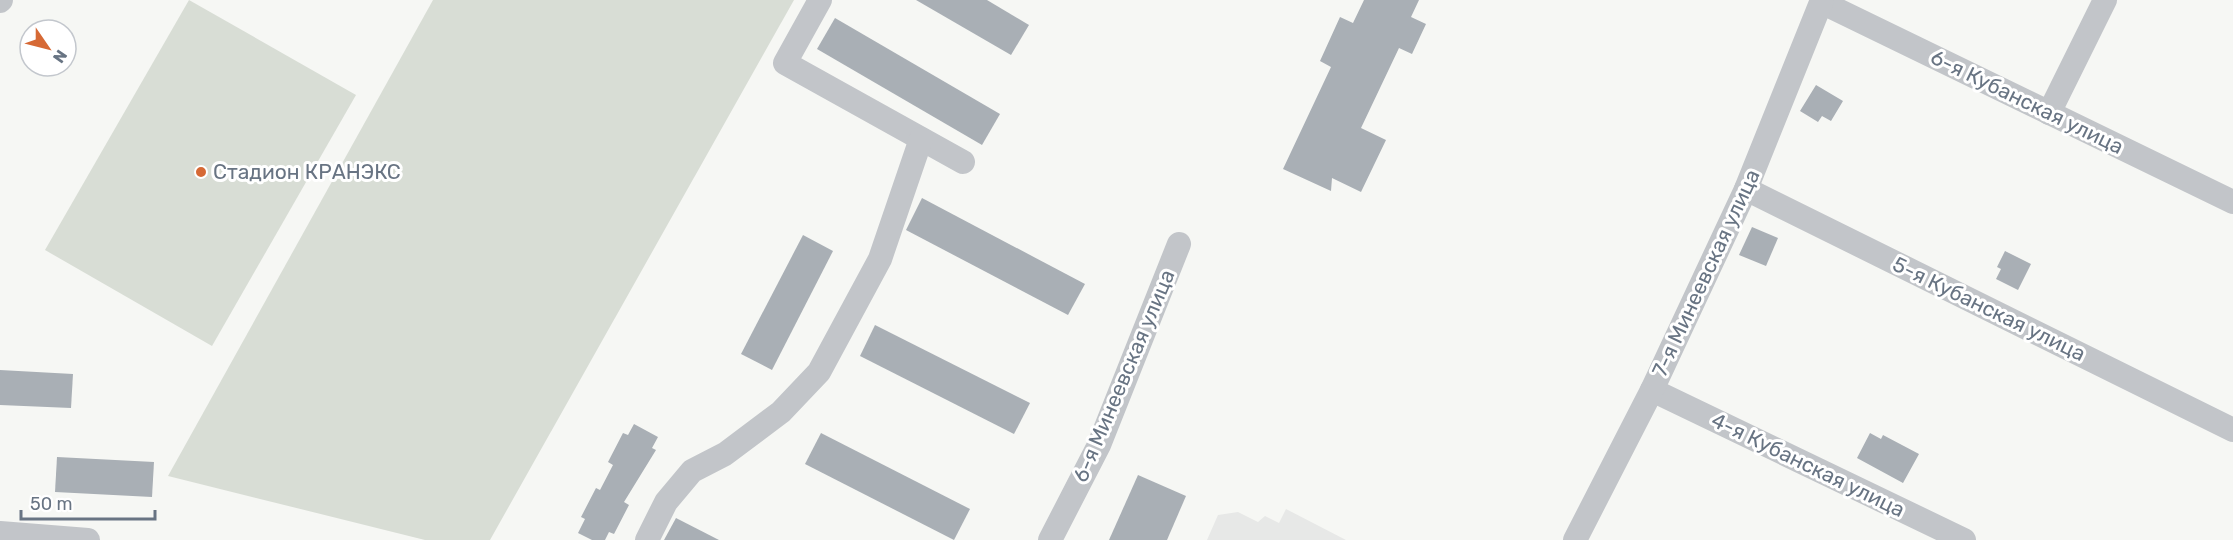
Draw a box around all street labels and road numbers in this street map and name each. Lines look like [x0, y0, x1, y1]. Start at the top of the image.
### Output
street label: 6-я Кубанская улица [1927, 44, 2128, 159]
street label: 7-я Минеевская улица [1647, 165, 1765, 380]
street label: 5-я Кубанская улица [1889, 251, 2090, 366]
street label: 6-я Минеевская улица [1067, 266, 1180, 486]
street label: 4-я Кубанская улица [1708, 407, 1909, 522]

